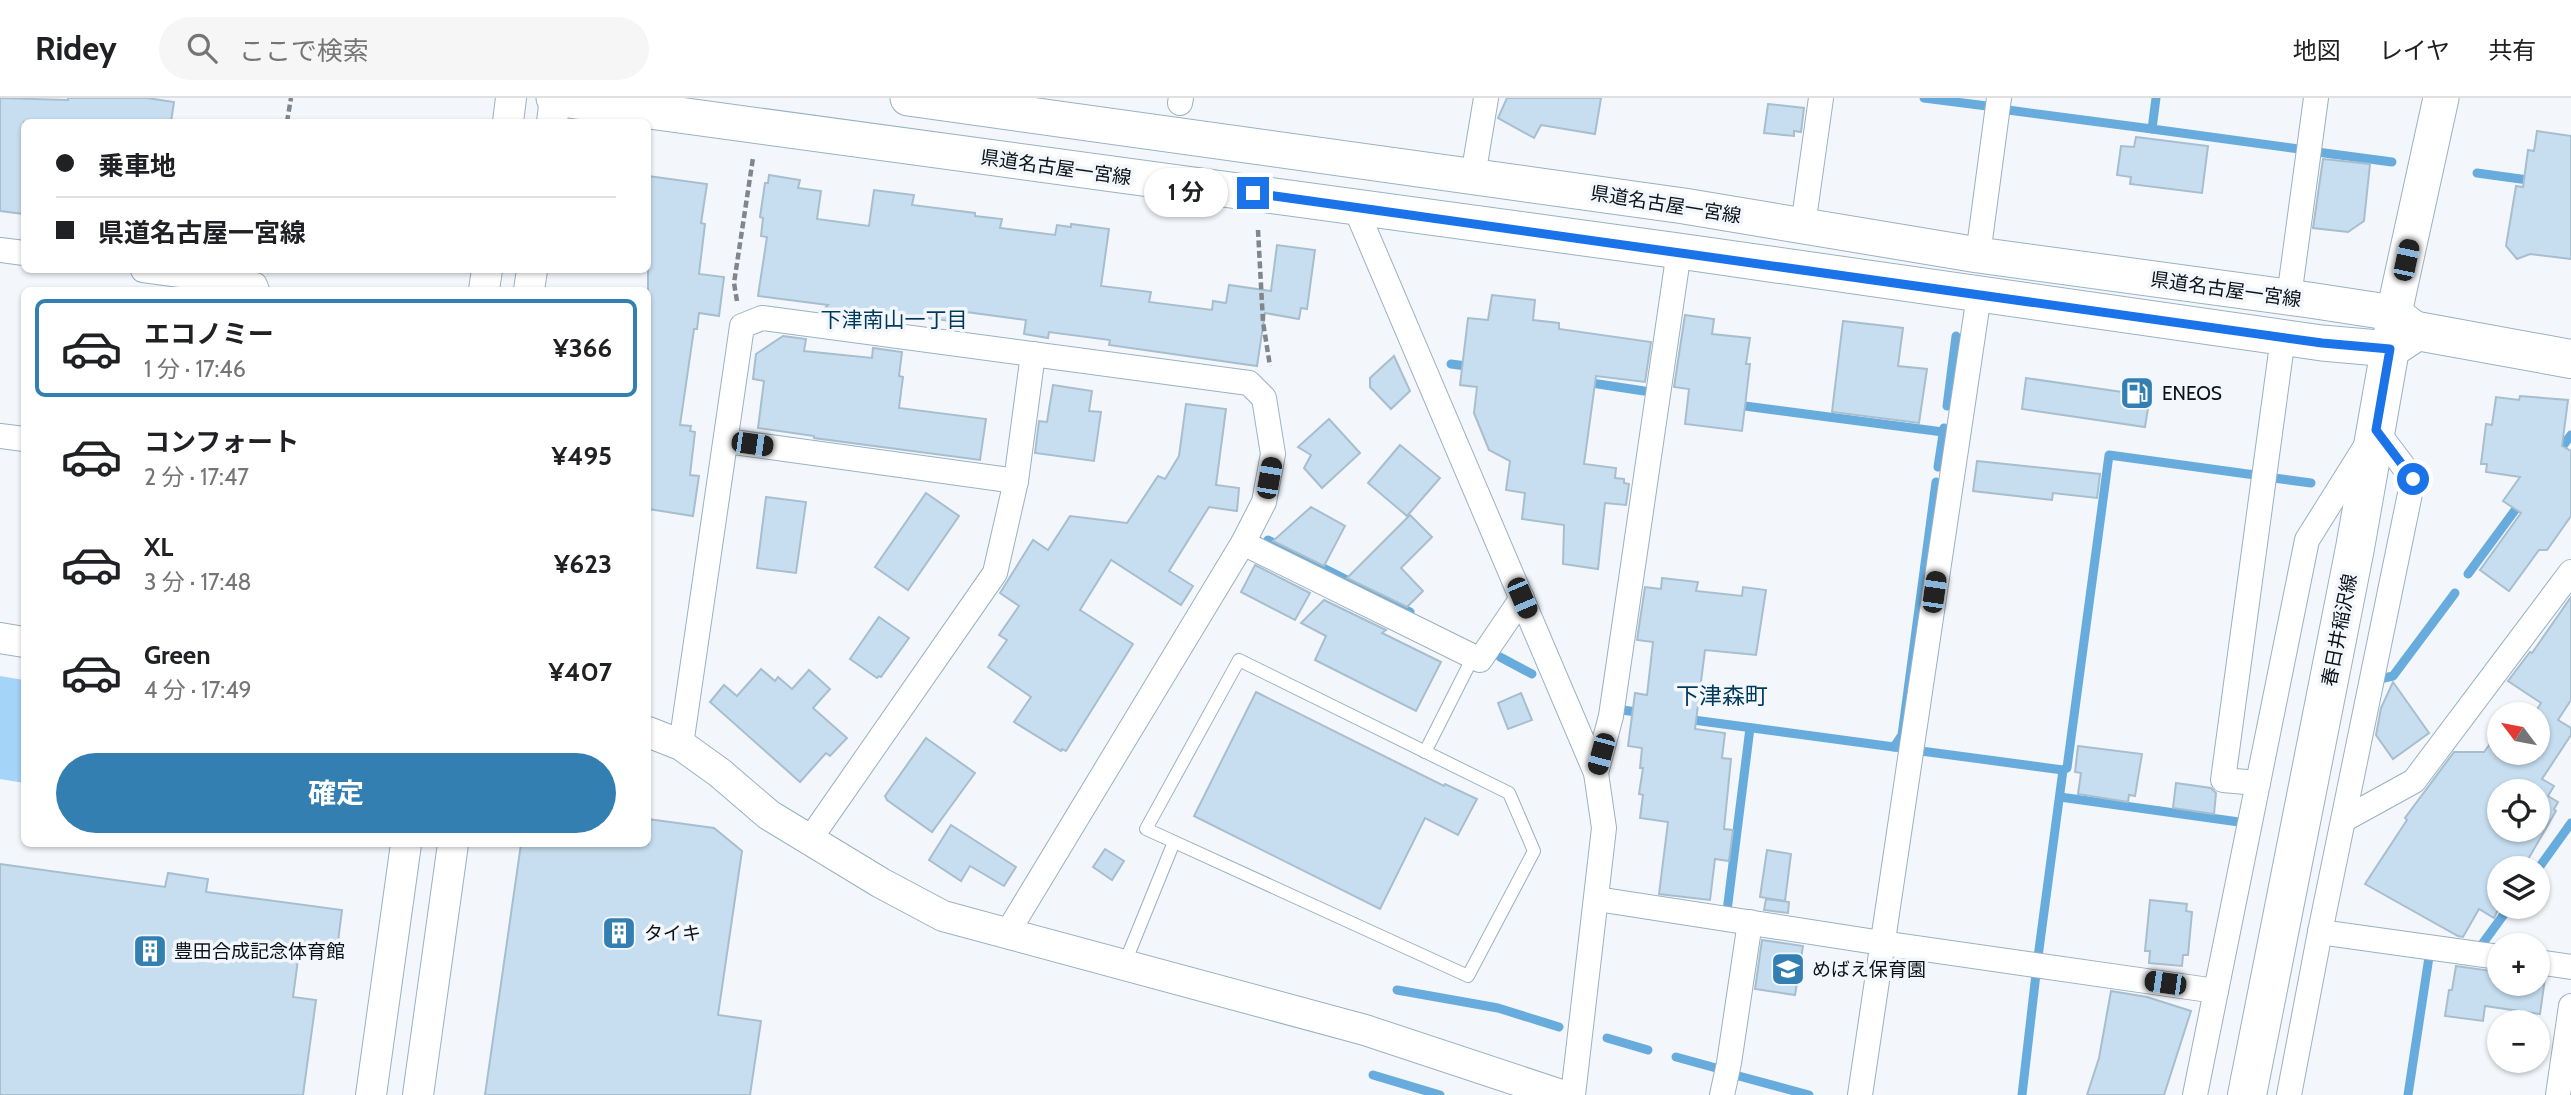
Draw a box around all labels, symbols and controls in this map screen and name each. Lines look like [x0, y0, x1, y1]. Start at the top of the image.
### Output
search box [159, 17, 649, 80]
text: Ridey [35, 28, 117, 68]
icon: search [183, 29, 221, 67]
text: ここで検索 [239, 35, 369, 67]
text: 地図 [2293, 36, 2341, 65]
text: レイヤ [2379, 36, 2450, 65]
text: 共有 [2488, 36, 2536, 65]
street label: 県道名古屋一宮線 [979, 146, 1133, 189]
text: 乗車地 [98, 150, 176, 182]
callout: 1 分 [1144, 168, 1228, 217]
route end [1237, 177, 1269, 209]
text: 1 分 [1168, 178, 1204, 206]
street label: 県道名古屋一宮線 [1589, 181, 1743, 228]
text: 県道名古屋一宮線 [98, 217, 306, 249]
car [2392, 237, 2421, 283]
street label: 県道名古屋一宮線 [2149, 268, 2303, 311]
district label: 下津南山一丁目 [821, 307, 968, 332]
icon: car [60, 317, 123, 380]
text: エコノミー [144, 318, 274, 350]
text: ¥366 [553, 332, 612, 364]
text: 1 分 · 17:46 [144, 355, 246, 383]
fuel station icon: ENEOS [2118, 374, 2156, 412]
place label: ENEOS [2162, 382, 2222, 405]
icon: car [60, 425, 123, 488]
text: コンフォート [144, 426, 299, 458]
car [730, 431, 775, 457]
text: ¥495 [552, 440, 612, 472]
car [1256, 455, 1283, 501]
text: 2 分 · 17:47 [144, 463, 249, 491]
route start [2397, 463, 2429, 495]
text: XL [144, 531, 173, 563]
icon: car [60, 533, 123, 596]
text: ¥623 [554, 548, 612, 580]
text: 3 分 · 17:48 [144, 568, 252, 596]
car [1921, 570, 1948, 614]
street label: 春日井稲沢線 [2317, 572, 2362, 688]
car [1505, 575, 1540, 621]
text: Green [144, 639, 211, 671]
icon: car [60, 641, 123, 704]
text: ¥407 [549, 656, 612, 688]
text: 4 分 · 17:49 [144, 676, 252, 704]
district label: 下津森町 [1676, 682, 1768, 710]
north arrow [2487, 702, 2550, 765]
map controls [2487, 702, 2550, 1073]
car [1586, 731, 1617, 777]
button: 確定 [56, 753, 616, 833]
button: locate [2487, 779, 2550, 842]
button: layers [2487, 856, 2550, 919]
building icon: タイキ [600, 914, 638, 952]
place label: タイキ [644, 922, 701, 945]
building icon: 豊田合成記念体育館 [131, 932, 169, 970]
button: + [2487, 933, 2550, 996]
place label: 豊田合成記念体育館 [174, 940, 345, 963]
school or university icon: めばえ保育園 [1769, 950, 1807, 988]
place label: めばえ保育園 [1812, 958, 1926, 981]
car [2143, 970, 2188, 996]
button: − [2487, 1010, 2550, 1073]

